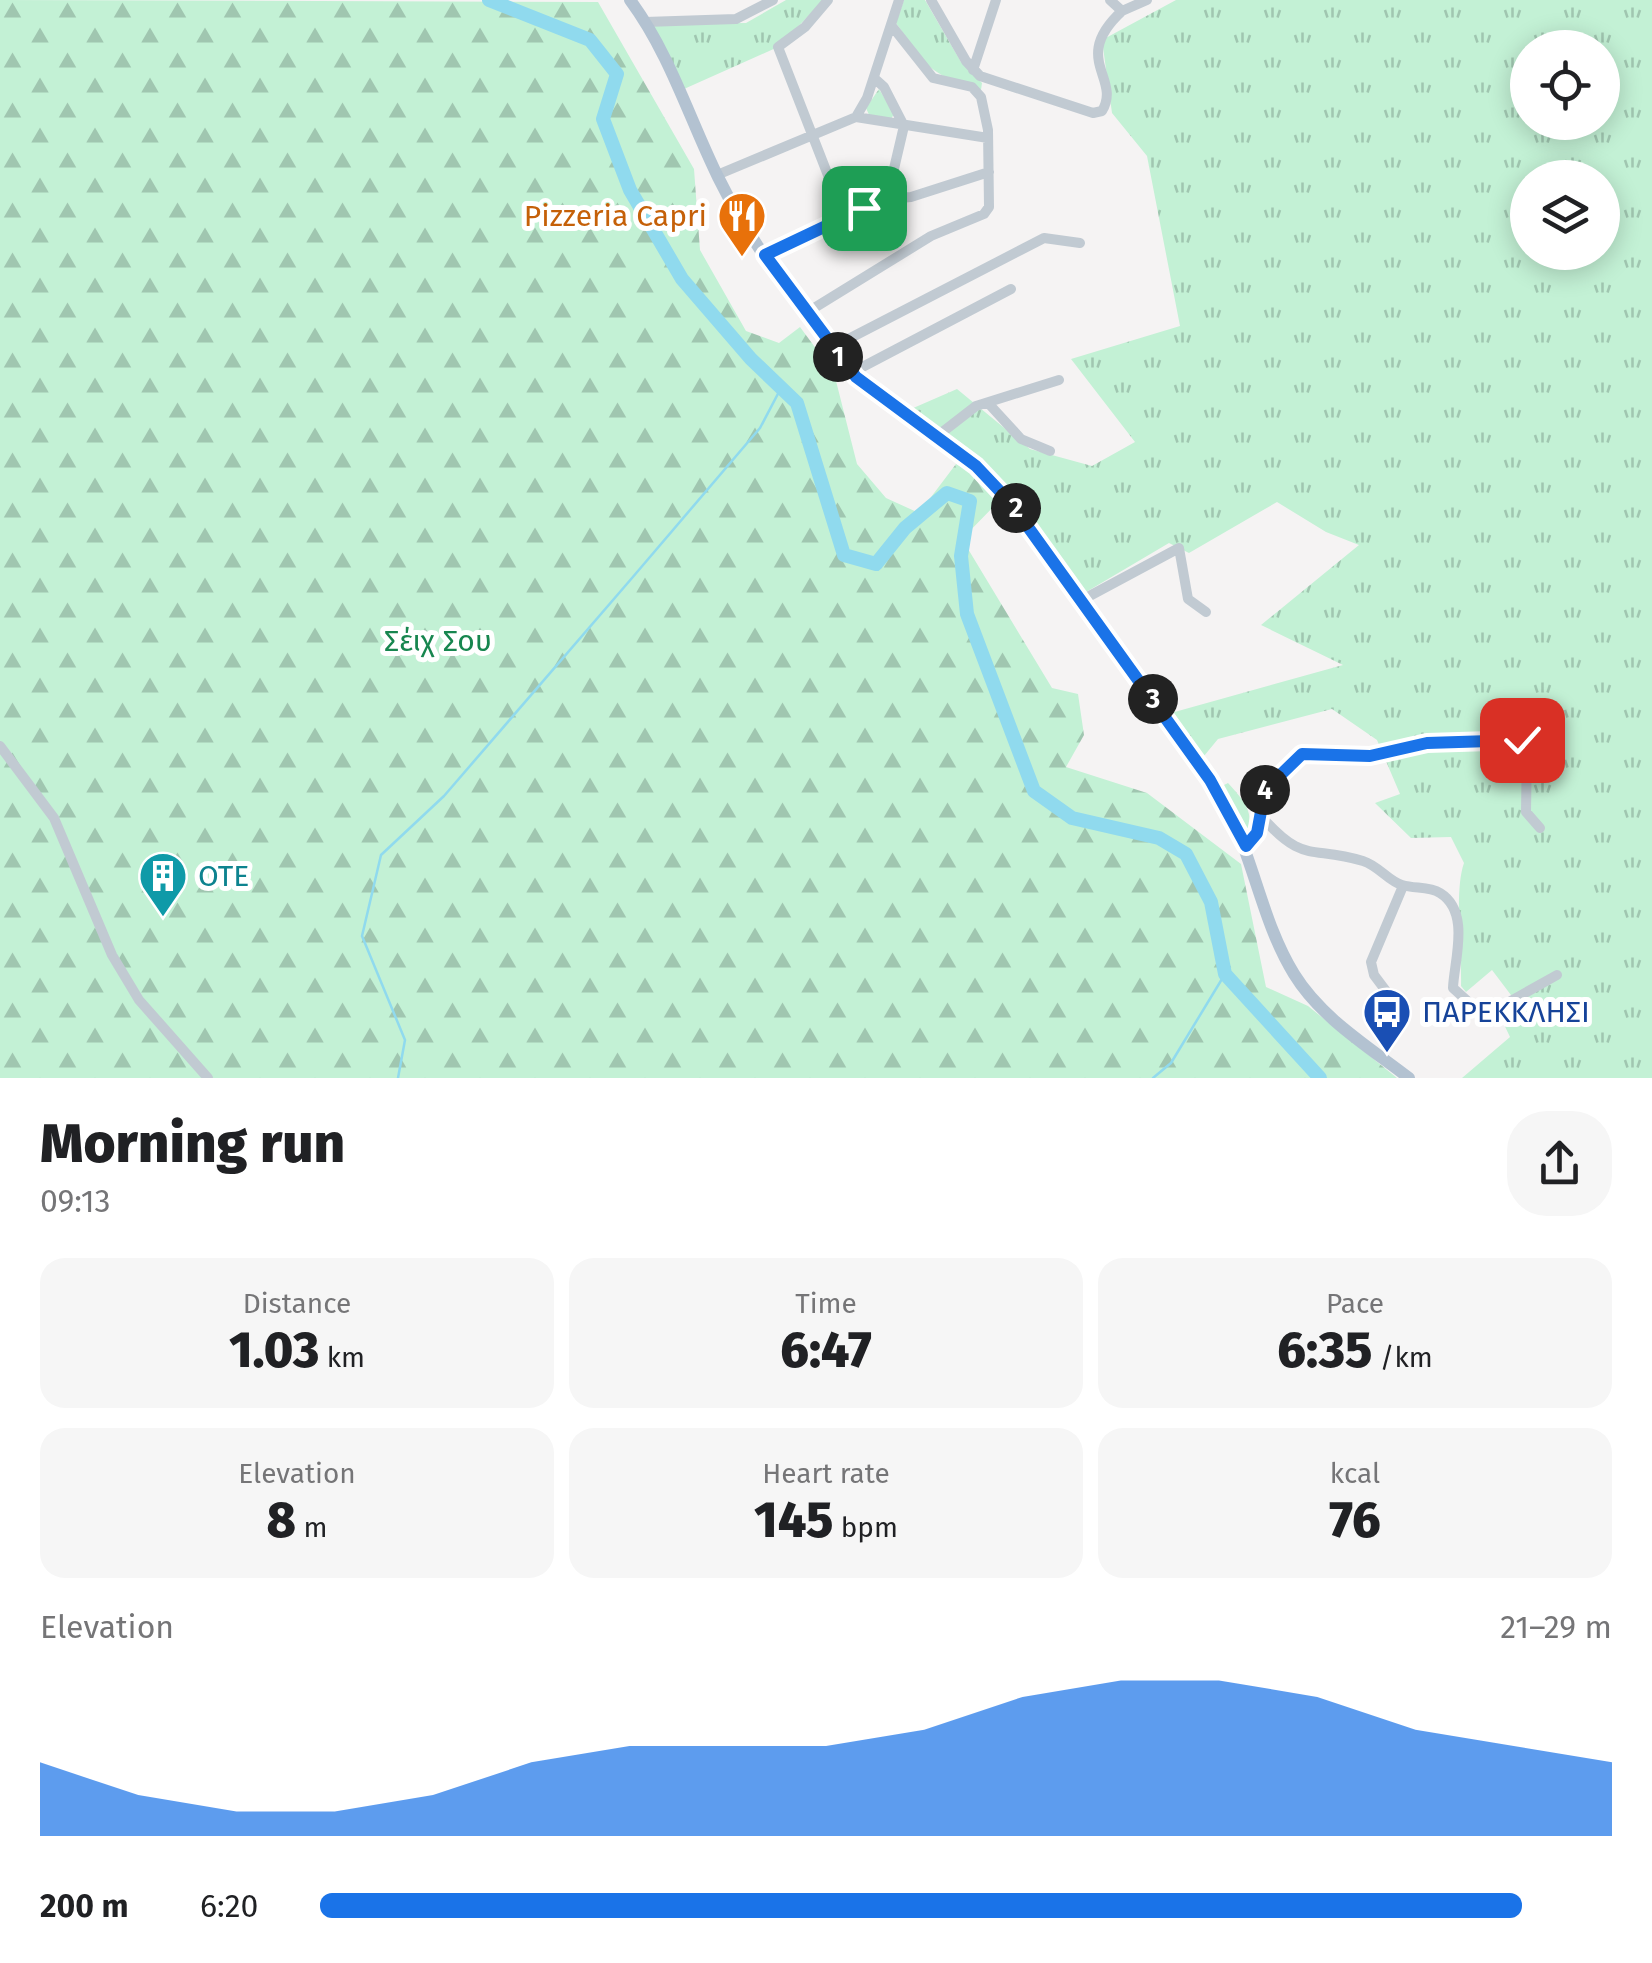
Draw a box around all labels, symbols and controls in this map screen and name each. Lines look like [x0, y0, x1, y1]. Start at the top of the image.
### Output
map controls [1510, 30, 1620, 270]
button: locate [1510, 30, 1620, 140]
button: layers [1510, 160, 1620, 270]
pin [822, 166, 907, 251]
icon: arrive [837, 181, 892, 236]
restaurant icon: Pizzeria Capri [716, 190, 768, 258]
place label: Pizzeria Capri [524, 198, 707, 234]
pin: 1 [813, 332, 863, 382]
text: 1 [832, 340, 845, 373]
pin: 2 [991, 483, 1041, 533]
text: 2 [1009, 491, 1023, 524]
park label: Σέιχ Σου [384, 623, 492, 659]
pin: 3 [1128, 674, 1178, 724]
text: 3 [1146, 682, 1160, 715]
pin [1480, 698, 1565, 783]
icon: check [1495, 713, 1550, 768]
pin: 4 [1240, 765, 1290, 815]
text: 4 [1257, 773, 1273, 806]
building icon: ΟΤΕ [137, 850, 189, 918]
place label: ΟΤΕ [198, 858, 249, 894]
bus stop icon: ΠΑΡΕΚΚΛΗΣΙ [1361, 986, 1413, 1054]
place label: ΠΑΡΕΚΚΛΗΣΙ [1422, 994, 1590, 1030]
text: Morning run [40, 1111, 345, 1177]
button: share [1507, 1111, 1612, 1216]
text: 09:13 [40, 1182, 111, 1220]
text: Distance [243, 1287, 351, 1320]
text: Time [795, 1287, 857, 1320]
text: Pace [1326, 1287, 1384, 1320]
text: 1.03 [229, 1320, 319, 1380]
text: 6:47 [780, 1320, 872, 1380]
text: 6:35 [1277, 1320, 1372, 1380]
text: km [319, 1341, 365, 1374]
text: /km [1372, 1341, 1433, 1374]
text: Elevation [238, 1457, 356, 1490]
text: Heart rate [762, 1457, 890, 1490]
text: kcal [1330, 1457, 1380, 1490]
text: 8 [267, 1490, 296, 1550]
text: 145 [754, 1490, 833, 1550]
text: 76 [1329, 1490, 1381, 1550]
text: m [296, 1511, 327, 1544]
text: bpm [833, 1511, 898, 1544]
text: Elevation [40, 1608, 174, 1646]
text: 21–29 m [1500, 1608, 1612, 1646]
text: 200 m [40, 1887, 129, 1925]
text: 6:20 [200, 1887, 258, 1925]

